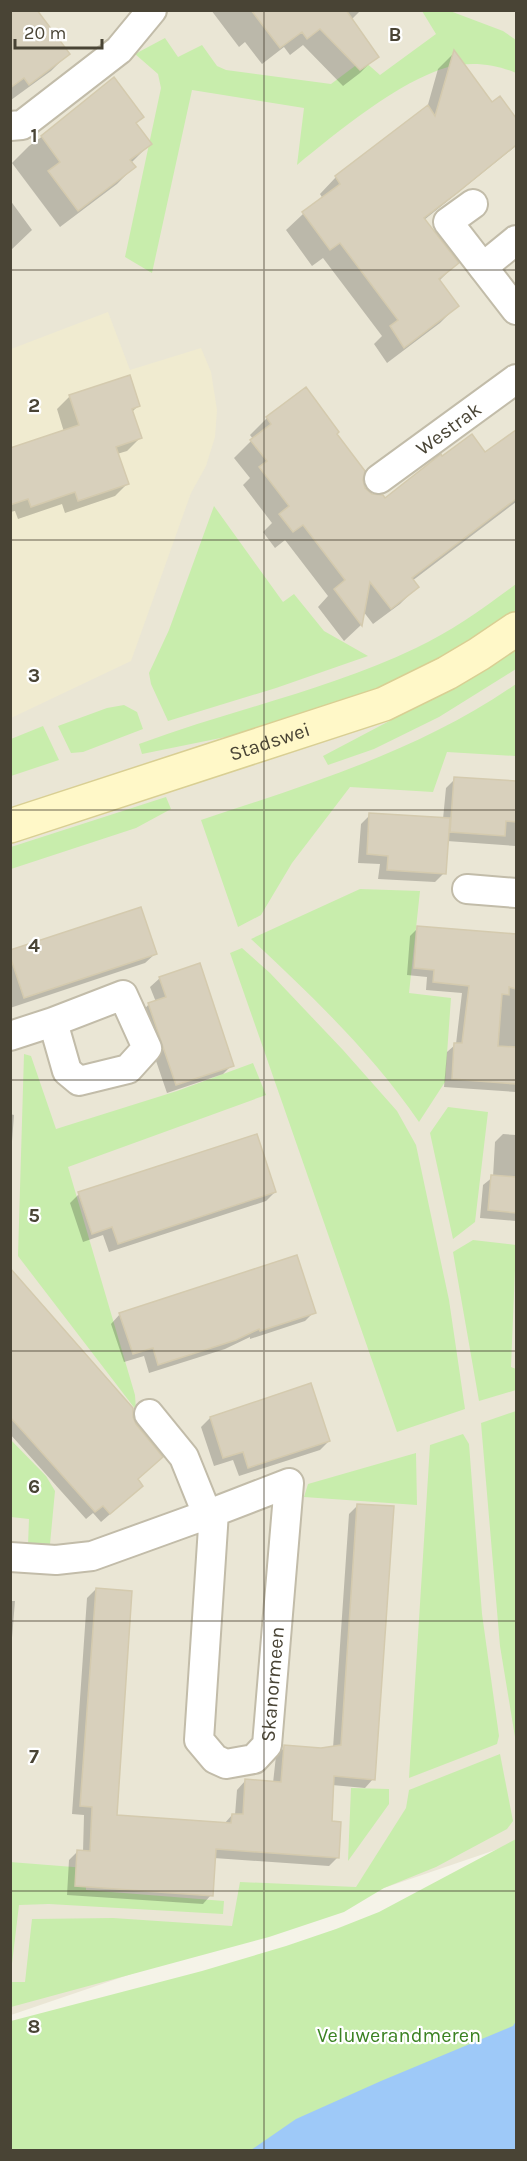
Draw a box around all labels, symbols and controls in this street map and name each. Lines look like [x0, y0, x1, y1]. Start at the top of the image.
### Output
scale bar [15, 12, 102, 50]
text: 20 m [24, 22, 66, 44]
text: B [389, 23, 401, 46]
text: 1 [30, 124, 38, 147]
text: 2 [28, 394, 40, 417]
street label: Westrak [411, 397, 486, 460]
text: 3 [28, 664, 40, 687]
street label: Stadswei [226, 717, 313, 765]
text: 4 [28, 934, 40, 957]
text: 5 [28, 1204, 40, 1227]
text: 6 [28, 1475, 40, 1498]
street label: Skanormeen [256, 1625, 288, 1743]
text: 7 [29, 1745, 39, 1768]
text: 8 [28, 2015, 40, 2038]
park label: Veluwerandmeren [317, 2024, 481, 2047]

